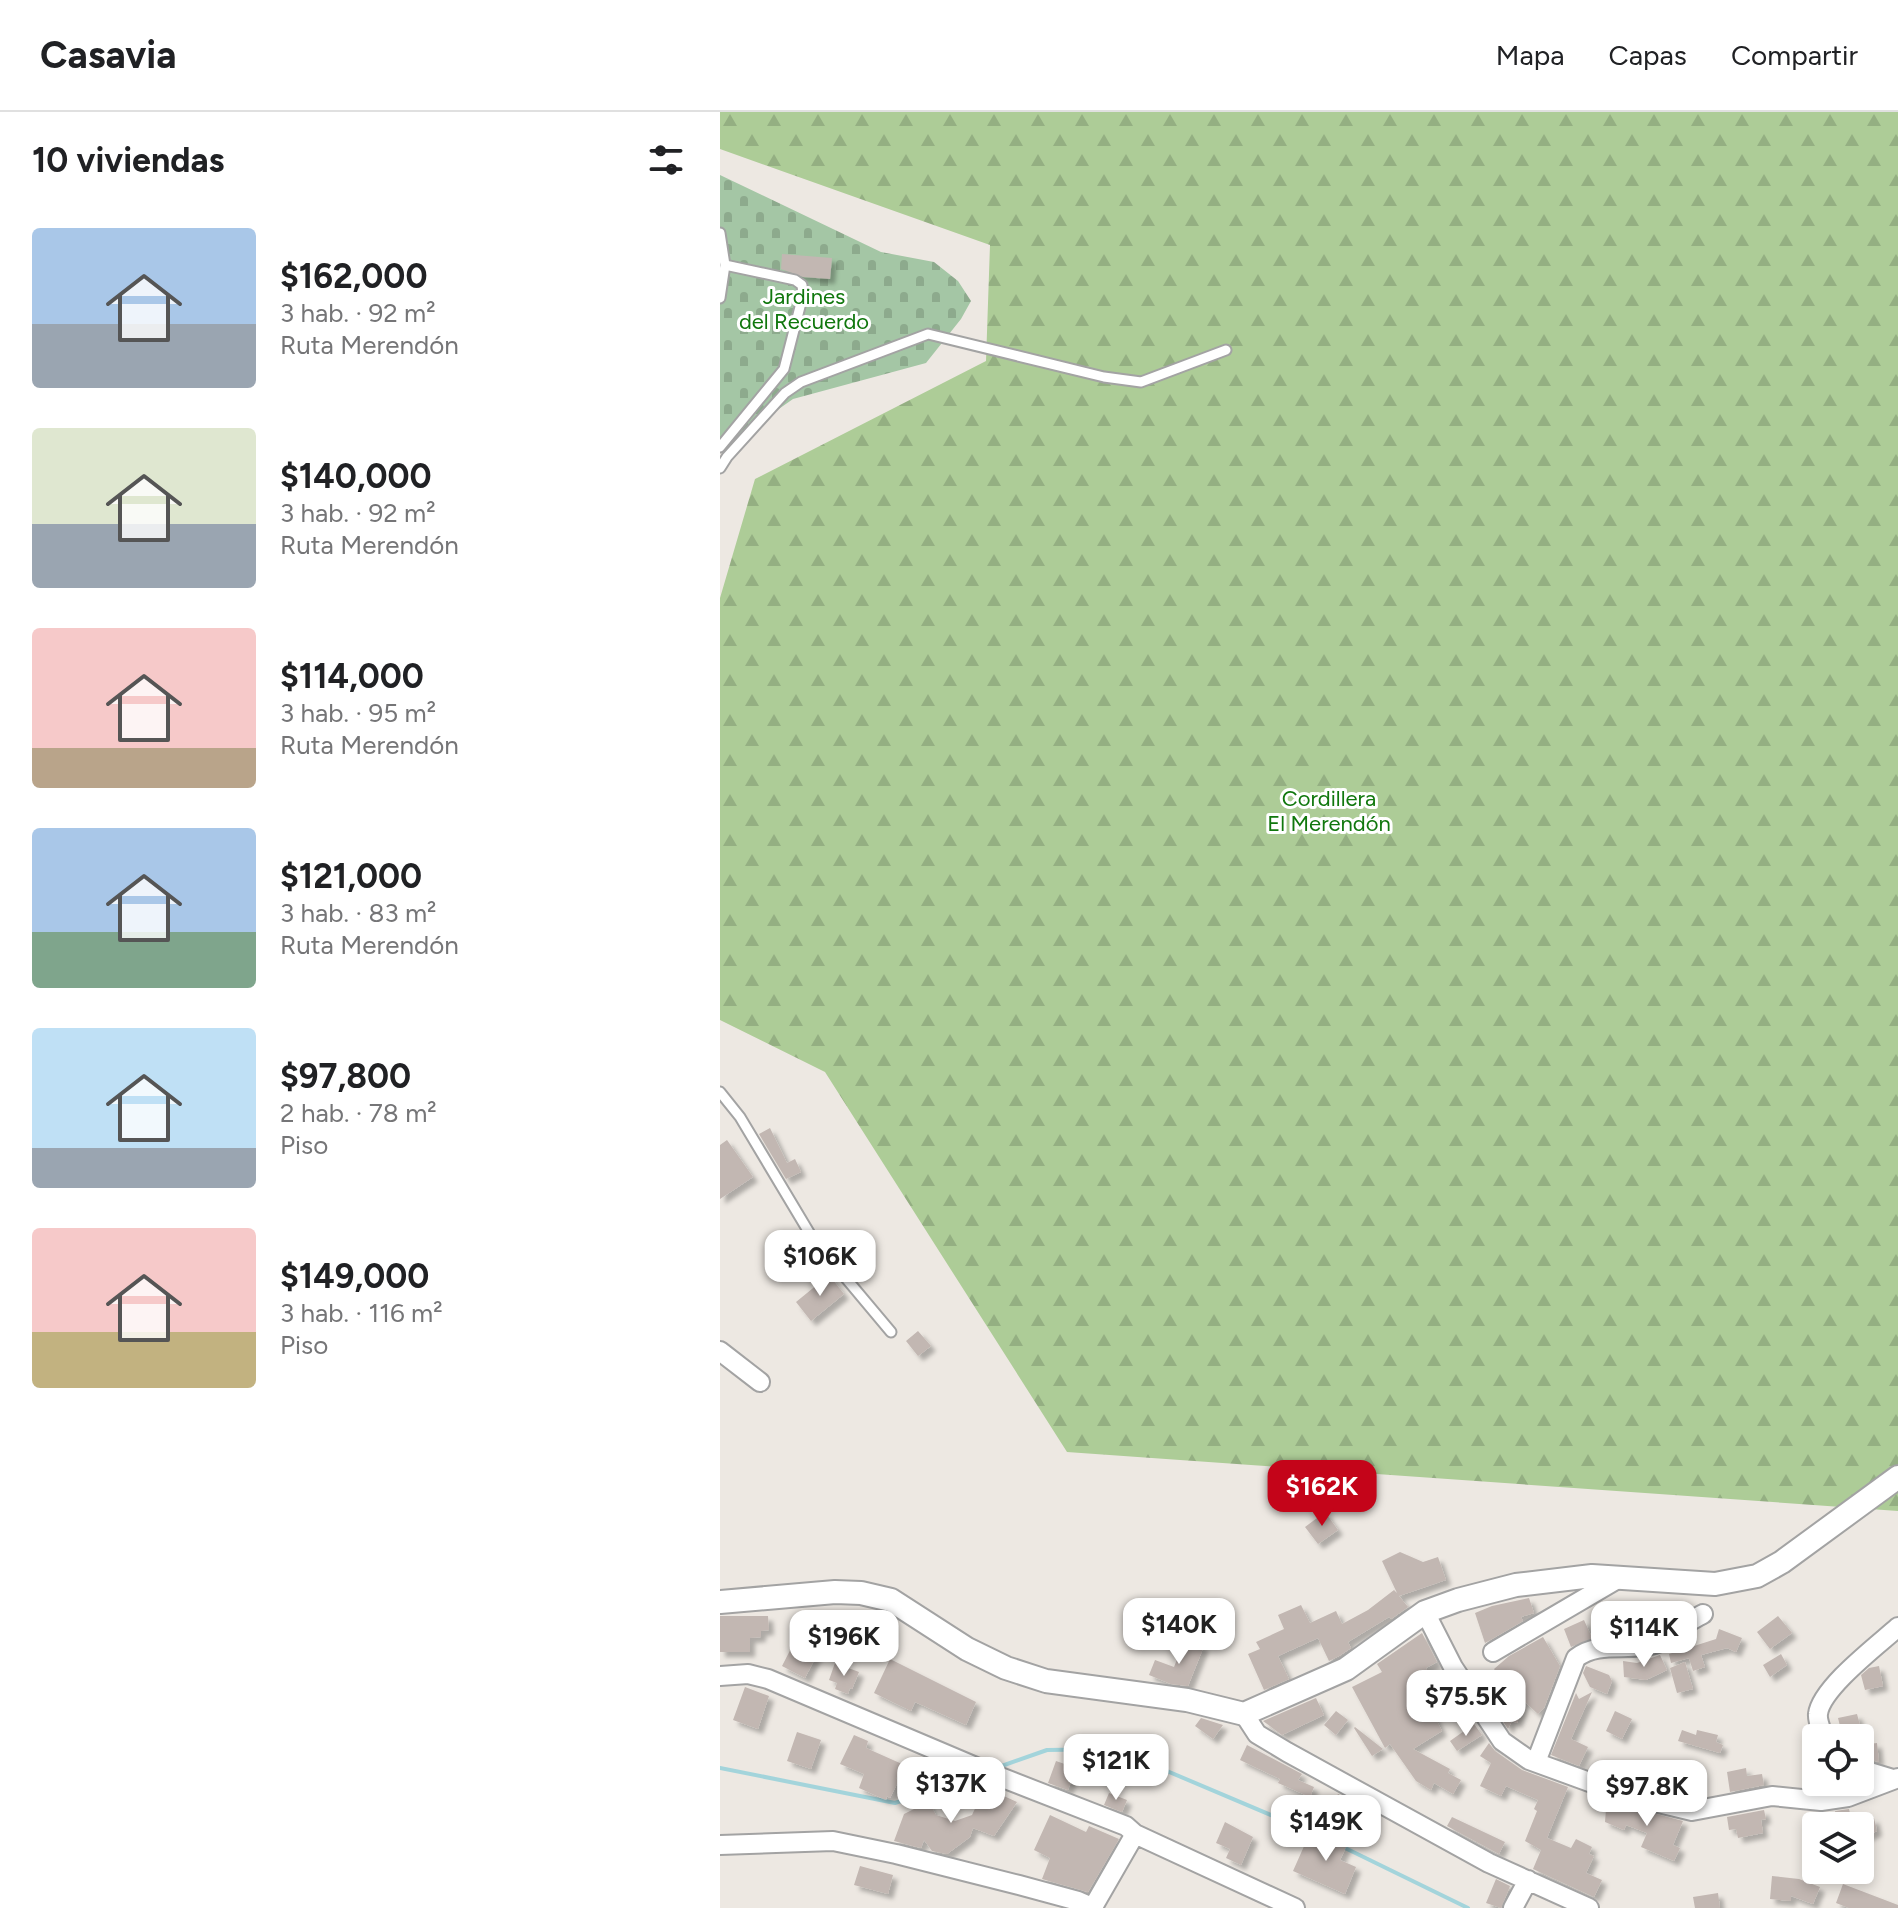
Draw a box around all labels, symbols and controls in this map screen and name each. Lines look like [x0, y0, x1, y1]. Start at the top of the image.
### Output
text: Casavia [40, 32, 177, 78]
text: Mapa [1496, 38, 1565, 72]
text: Capas [1609, 38, 1687, 72]
text: Compartir [1731, 38, 1858, 72]
icon: filters [644, 138, 688, 182]
text: 10 viviendas [32, 140, 224, 181]
text: $162,000 [280, 256, 427, 297]
icon: home [96, 260, 192, 356]
park label: Jardines del Recuerdo [739, 283, 869, 335]
text: 3 hab. · 92 m² [280, 297, 436, 329]
text: Ruta Merendón [280, 329, 459, 361]
text: $140,000 [280, 456, 432, 497]
icon: home [96, 460, 192, 556]
text: 3 hab. · 92 m² [280, 497, 436, 529]
text: Ruta Merendón [280, 529, 459, 561]
text: $114,000 [280, 656, 424, 697]
icon: home [96, 660, 192, 756]
text: 3 hab. · 95 m² [280, 697, 436, 729]
text: Ruta Merendón [280, 729, 459, 761]
park label: Cordillera El Merendón [1267, 785, 1391, 837]
text: $121,000 [280, 856, 422, 897]
icon: home [96, 860, 192, 956]
text: 3 hab. · 83 m² [280, 897, 436, 929]
text: Ruta Merendón [280, 929, 459, 961]
text: $97,800 [280, 1056, 411, 1097]
icon: home [96, 1060, 192, 1156]
text: 2 hab. · 78 m² [280, 1097, 437, 1129]
text: Piso [280, 1129, 328, 1161]
pin: $106K [764, 1230, 876, 1298]
text: $106K [783, 1240, 857, 1272]
text: $149,000 [280, 1256, 429, 1297]
icon: home [96, 1260, 192, 1356]
text: 3 hab. · 116 m² [280, 1297, 443, 1329]
text: Piso [280, 1329, 328, 1361]
pin: $162K [1266, 1460, 1378, 1528]
text: $162K [1286, 1470, 1358, 1502]
pin: $140K [1123, 1598, 1235, 1666]
pin: $114K [1588, 1601, 1700, 1669]
text: $140K [1141, 1608, 1217, 1640]
pin: $196K [788, 1610, 900, 1678]
text: $114K [1609, 1611, 1679, 1643]
text: $196K [808, 1620, 880, 1652]
pin: $75.5K [1401, 1670, 1531, 1738]
text: $75.5K [1425, 1680, 1507, 1712]
map controls [1802, 1724, 1874, 1884]
button: locate [1802, 1724, 1874, 1796]
pin: $121K [1060, 1734, 1172, 1802]
text: $121K [1082, 1744, 1150, 1776]
pin: $137K [895, 1757, 1007, 1825]
pin: $97.8K [1582, 1760, 1712, 1828]
text: $137K [915, 1767, 987, 1799]
text: $97.8K [1605, 1770, 1689, 1802]
pin: $149K [1270, 1795, 1382, 1863]
text: $149K [1289, 1805, 1363, 1837]
button: layers [1802, 1812, 1874, 1884]

